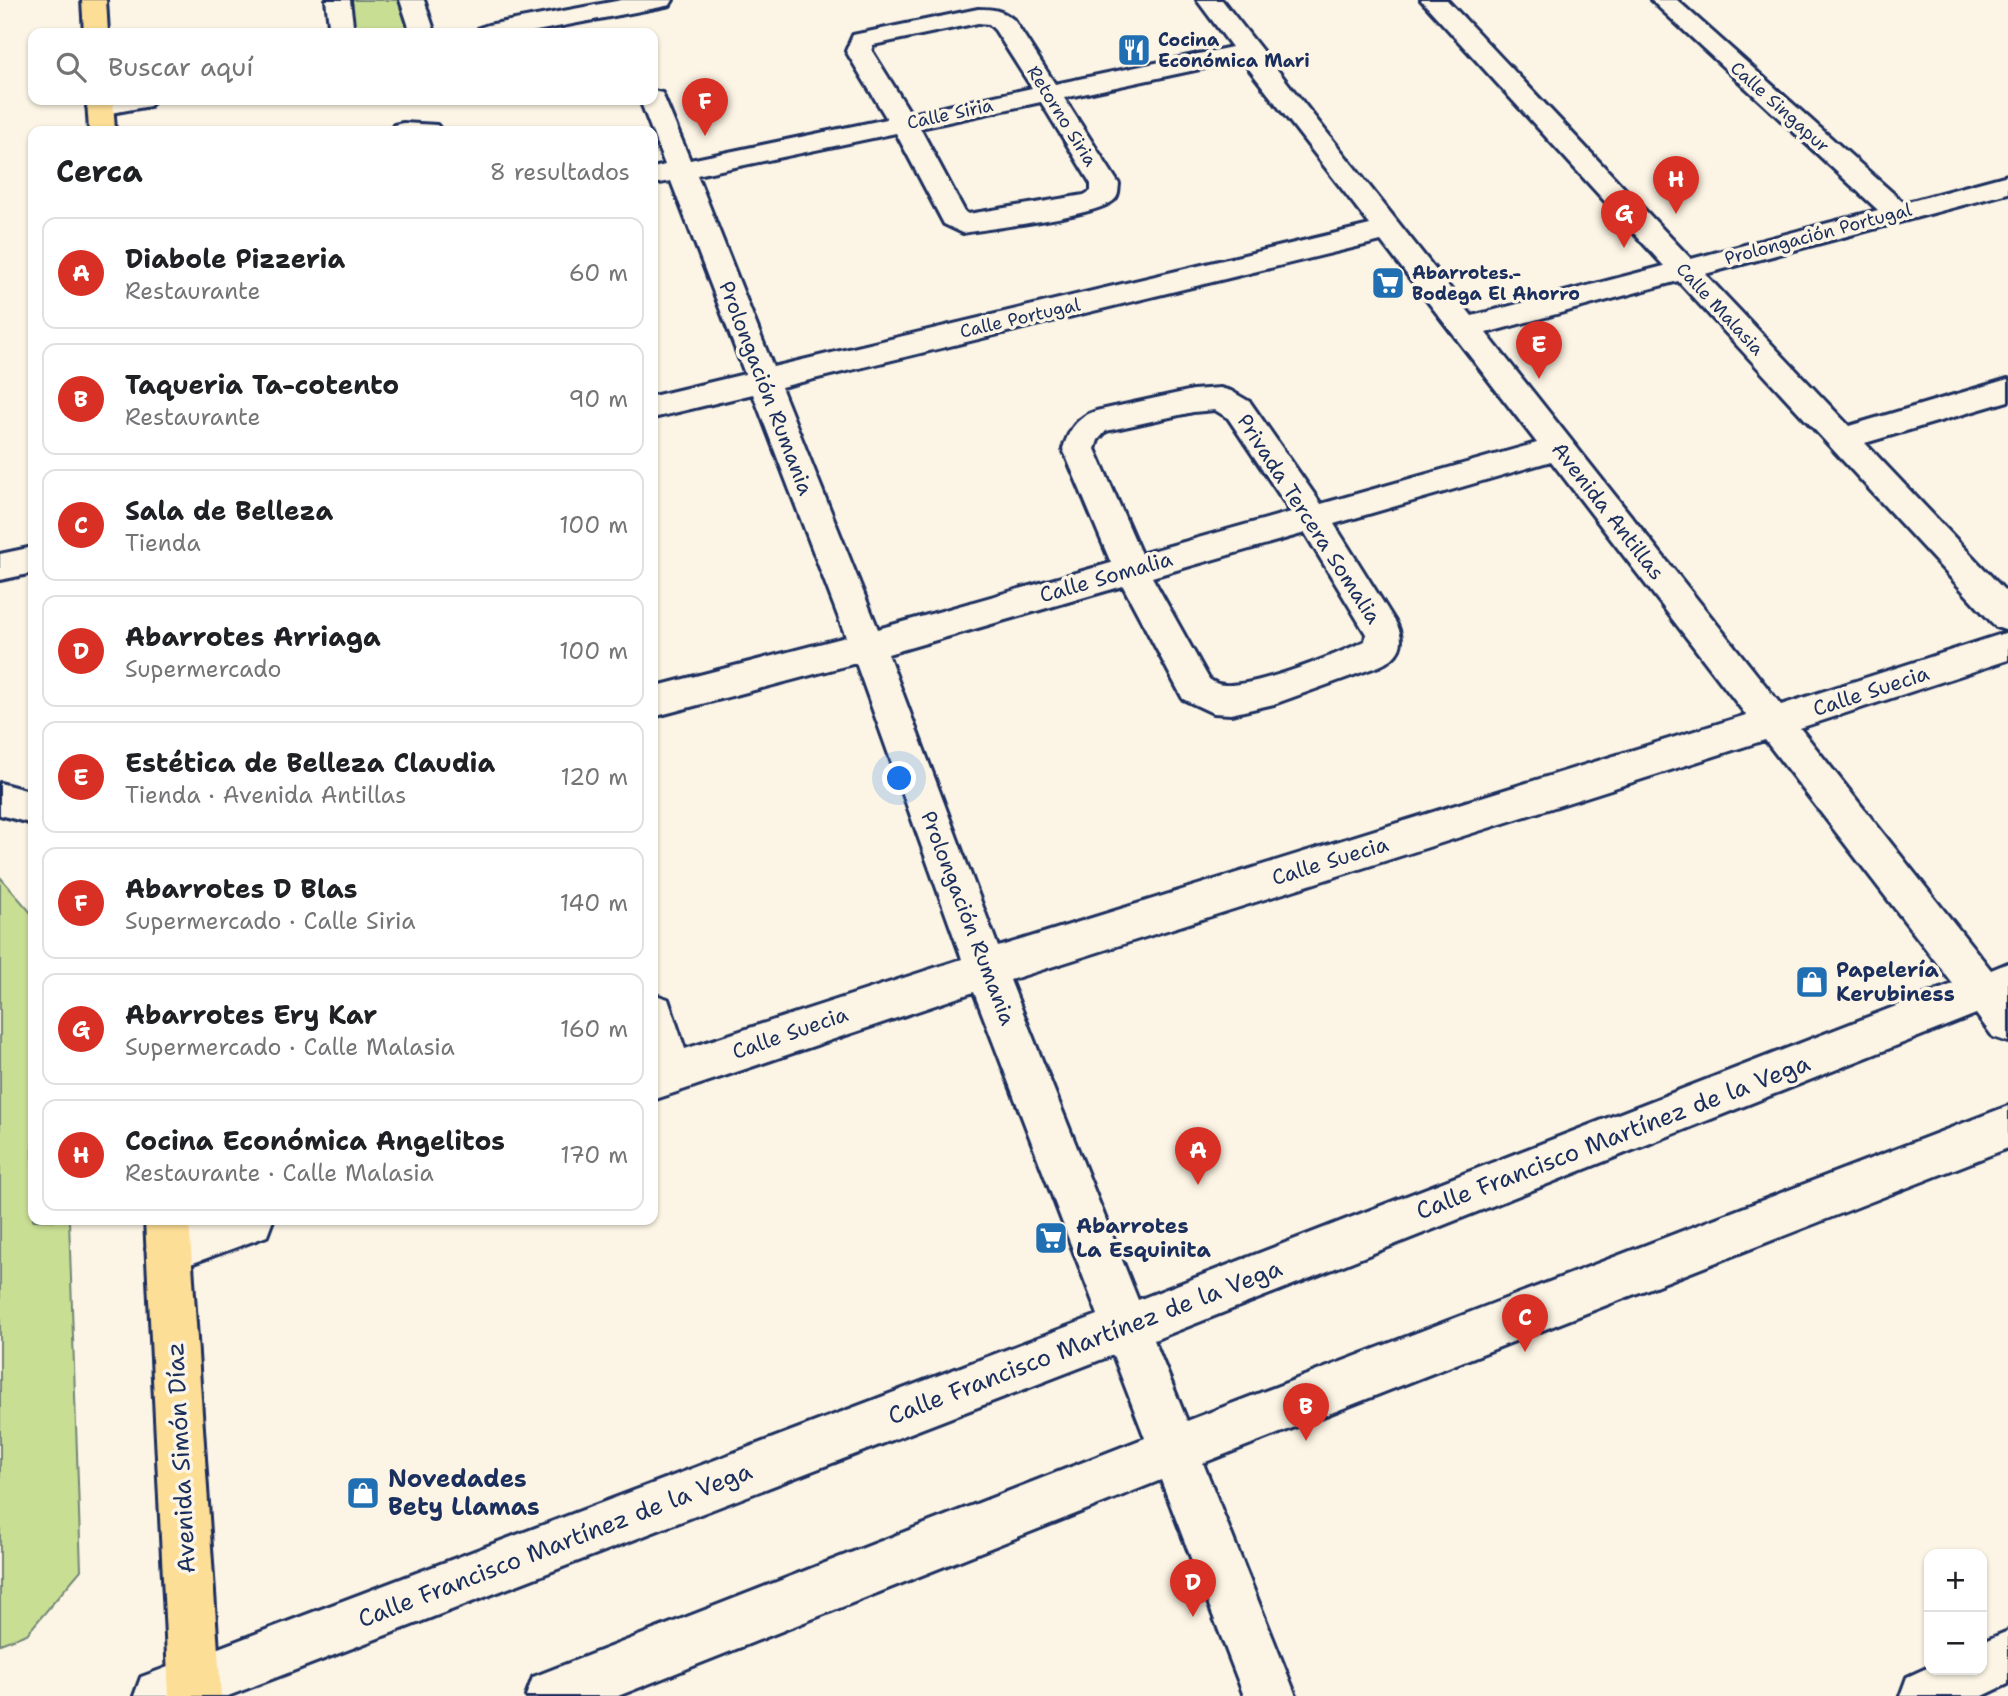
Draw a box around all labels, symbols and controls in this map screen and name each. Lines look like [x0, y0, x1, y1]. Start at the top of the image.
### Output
search box [28, 28, 658, 105]
place label: Cocina Económica Mari [1158, 28, 1310, 73]
restaurant icon: Cocina Económica Mari [1115, 31, 1153, 69]
icon: search [52, 48, 90, 86]
text: Buscar aquí [108, 49, 254, 84]
street label: Calle Singapur [1725, 56, 1835, 158]
street label: Retorno Siria [1022, 61, 1102, 171]
pin: F [682, 78, 728, 136]
street label: Calle Siria [905, 93, 995, 135]
text: Cerca [56, 151, 143, 192]
pin: H [1653, 156, 1699, 214]
text: 8 resultados [490, 157, 630, 187]
pin: G [1601, 190, 1647, 248]
street label: Prolongación Portugal [1722, 197, 1915, 271]
text: Diabole Pizzeria [125, 241, 345, 276]
text: A [72, 258, 90, 288]
text: 60 m [569, 258, 628, 288]
street label: Calle Malasia [1671, 258, 1769, 360]
place label: Abarrotes.- Bodega El Ahorro [1412, 261, 1580, 306]
supermarket icon: Abarrotes.- Bodega El Ahorro [1369, 264, 1407, 302]
text: Restaurante [125, 276, 260, 306]
street label: Prolongación Rumania [712, 277, 820, 499]
street label: Calle Portugal [957, 292, 1083, 344]
pin: E [1516, 321, 1562, 379]
text: Taqueria Ta-cotento [125, 367, 399, 402]
text: B [74, 384, 88, 414]
text: 90 m [568, 384, 628, 414]
text: Restaurante [125, 402, 260, 432]
street label: Privada Tercera Somalia [1231, 409, 1387, 629]
street label: Avenida Antillas [1545, 436, 1671, 586]
text: Sala de Belleza [125, 493, 333, 528]
text: C [74, 510, 88, 540]
text: 100 m [559, 510, 628, 540]
text: Tienda [125, 528, 201, 558]
street label: Calle Somalia [1036, 545, 1176, 609]
text: Abarrotes Arriaga [125, 619, 381, 654]
text: D [73, 636, 89, 666]
text: 100 m [559, 636, 628, 666]
text: Supermercado [125, 654, 281, 684]
street label: Calle Suecia [1809, 659, 1933, 723]
text: Estética de Belleza Claudia [125, 745, 495, 780]
your location [882, 761, 916, 795]
text: E [73, 762, 89, 792]
text: 120 m [560, 762, 628, 792]
text: Tienda · Avenida Antillas [125, 780, 407, 810]
street label: Prolongación Rumania [914, 807, 1022, 1029]
street label: Calle Suecia [1268, 830, 1392, 892]
text: Abarrotes D Blas [125, 871, 357, 906]
text: F [74, 888, 88, 918]
text: 140 m [560, 888, 628, 918]
text: Supermercado · Calle Siria [125, 906, 416, 936]
place label: Papelería Kerubiness [1836, 956, 1955, 1008]
shop icon: Papelería Kerubiness [1793, 963, 1831, 1001]
text: Abarrotes Ery Kar [125, 997, 377, 1032]
street label: Calle Suecia [728, 1000, 852, 1066]
text: G [72, 1014, 90, 1044]
text: 160 m [560, 1014, 628, 1044]
text: Supermercado · Calle Malasia [125, 1032, 455, 1062]
street label: Calle Francisco Martínez de la Vega [1411, 1047, 1815, 1227]
text: Cocina Económica Angelitos [125, 1123, 505, 1158]
pin: A [1175, 1127, 1221, 1185]
text: H [73, 1140, 89, 1170]
text: 170 m [560, 1140, 628, 1170]
text: Restaurante · Calle Malasia [125, 1158, 434, 1188]
place label: Abarrotes La Esquinita [1076, 1212, 1211, 1264]
supermarket icon: Abarrotes La Esquinita [1032, 1219, 1070, 1257]
street label: Calle Francisco Martínez de la Vega [883, 1252, 1287, 1432]
pin: C [1502, 1294, 1548, 1352]
street label: Avenida Simón Díaz [159, 1342, 203, 1574]
pin: B [1283, 1383, 1329, 1441]
street label: Calle Francisco Martínez de la Vega [353, 1455, 757, 1635]
place label: Novedades Bety Llamas [388, 1463, 540, 1523]
shop icon: Novedades Bety Llamas [344, 1474, 382, 1512]
map controls [1924, 1549, 1987, 1675]
button: + [1924, 1549, 1987, 1612]
pin: D [1170, 1559, 1216, 1617]
button: − [1924, 1612, 1987, 1675]

